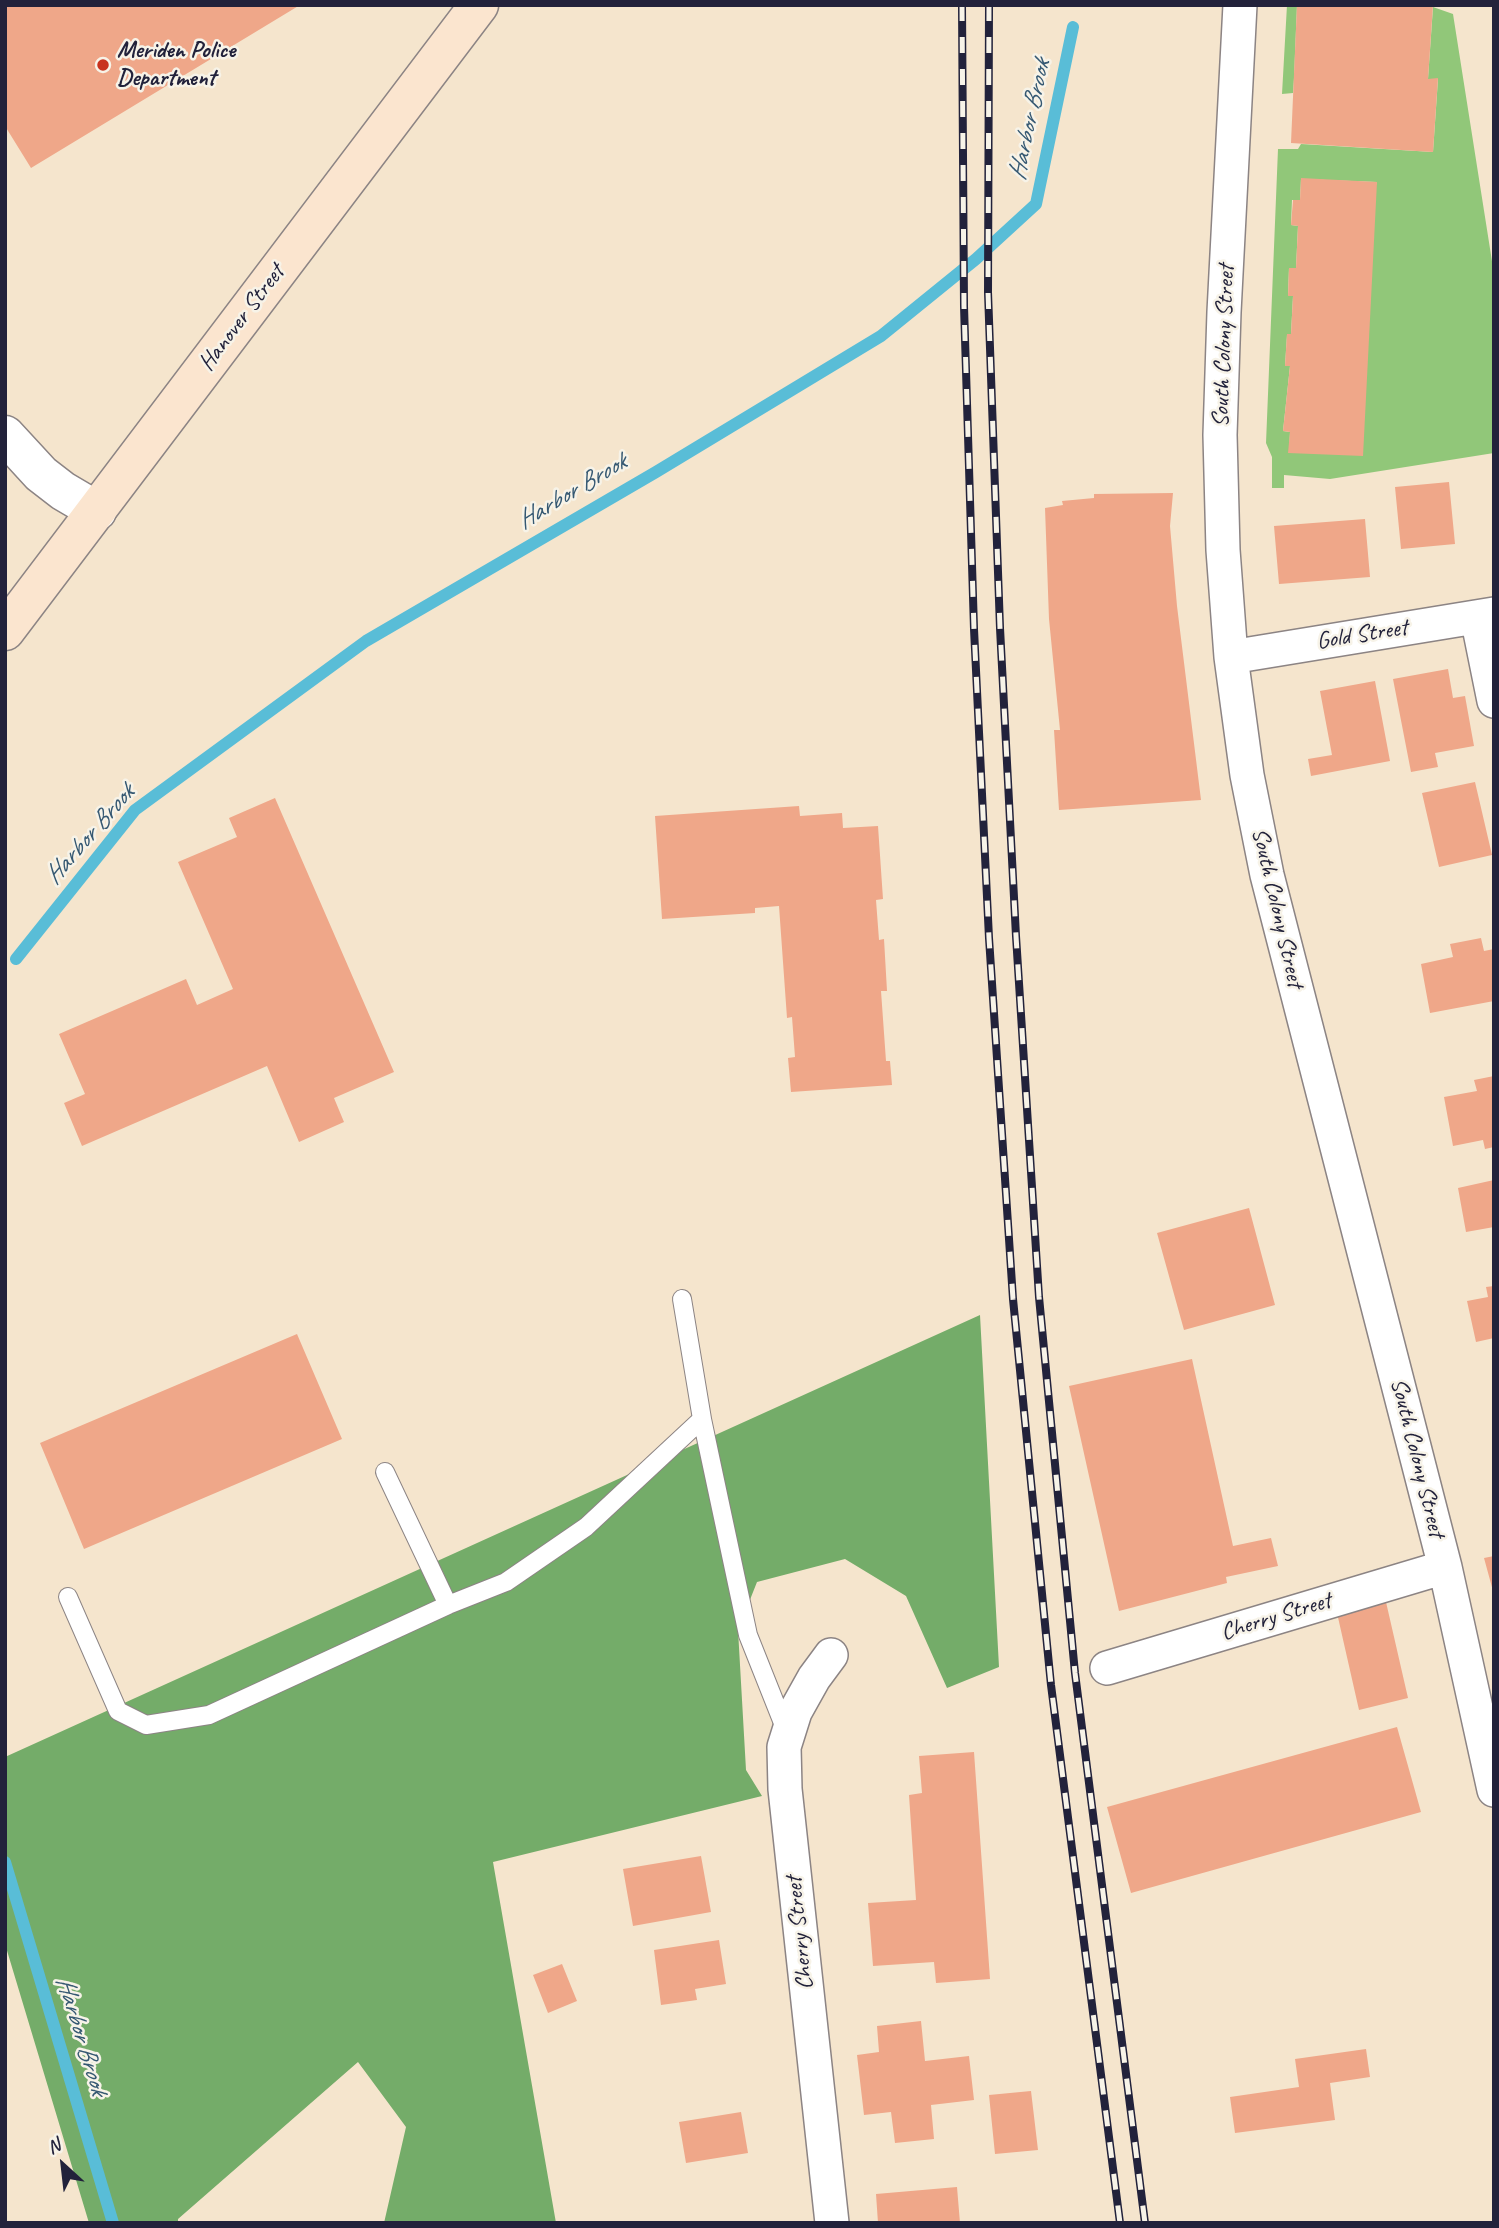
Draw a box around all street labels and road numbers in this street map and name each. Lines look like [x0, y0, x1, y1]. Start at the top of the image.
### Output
street label: Hanover Street [193, 259, 291, 377]
street label: South Colony Street [1207, 264, 1241, 428]
street label: Gold Street [1314, 614, 1410, 656]
street label: South Colony Street [1245, 825, 1309, 991]
street label: South Colony Street [1383, 1376, 1451, 1540]
street label: Cherry Street [1217, 1587, 1335, 1647]
street label: Cherry Street [780, 1875, 820, 1991]

